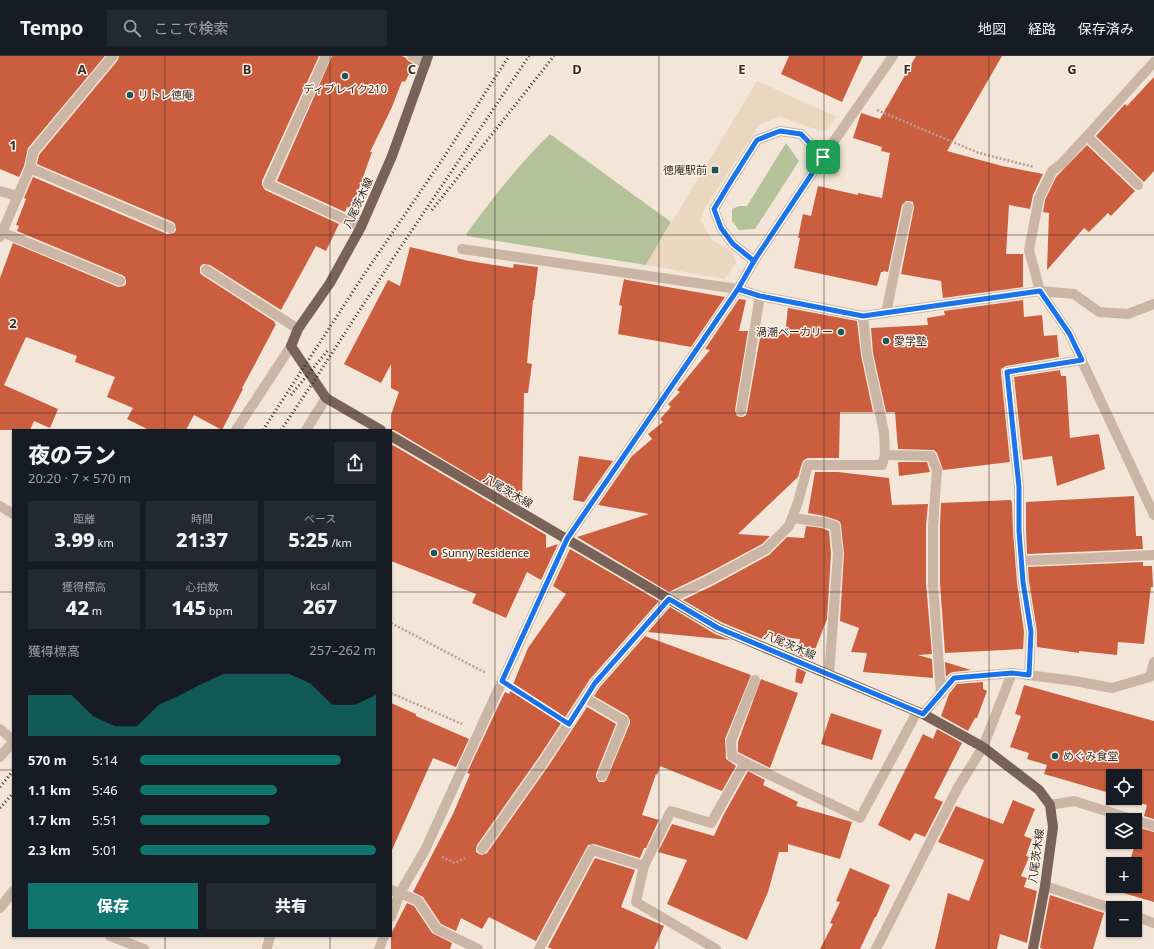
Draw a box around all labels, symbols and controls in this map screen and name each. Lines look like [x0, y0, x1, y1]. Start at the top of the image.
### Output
search box [107, 10, 387, 46]
text: Tempo [20, 15, 83, 41]
icon: search [121, 17, 143, 39]
text: ここで検索 [153, 18, 228, 38]
text: 地図 [978, 19, 1006, 38]
text: 経路 [1028, 19, 1056, 38]
text: 保存済み [1078, 19, 1134, 38]
text: A [78, 60, 87, 78]
text: B [243, 60, 251, 78]
text: C [408, 60, 416, 78]
text: D [572, 60, 582, 78]
text: E [738, 60, 746, 78]
text: F [903, 60, 911, 78]
text: G [1067, 60, 1077, 78]
marker: ディブレイク210 [340, 71, 350, 81]
place label: ディブレイク210 [303, 81, 387, 96]
place label: リトレ徳庵 [138, 87, 193, 102]
marker: リトレ徳庵 [125, 90, 135, 100]
text: 1 [9, 136, 17, 154]
pin [806, 140, 840, 174]
icon: arrive [812, 146, 834, 168]
place label: 徳庵駅前 [663, 162, 707, 177]
marker: 徳庵駅前 [710, 165, 720, 175]
street label: 八尾茨木線 [339, 175, 376, 231]
text: 2 [9, 314, 17, 332]
place label: 渦潮ベーカリー [756, 324, 833, 339]
marker: 渦潮ベーカリー [836, 327, 846, 337]
place label: 愛学塾 [894, 333, 927, 348]
marker: 愛学塾 [881, 336, 891, 346]
text: 夜のラン [28, 439, 116, 469]
button: share [334, 442, 376, 484]
text: 20:20 · 7 × 570 m [28, 469, 131, 487]
street label: 八尾茨木線 [481, 470, 536, 511]
text: 距離 [73, 511, 95, 526]
text: 時間 [191, 511, 213, 526]
text: ペース [304, 511, 336, 526]
text: 3.99 [54, 526, 95, 553]
text: 21:37 [176, 526, 228, 553]
text: 5:25 [288, 526, 329, 553]
text: km [95, 535, 114, 550]
text: /km [329, 535, 352, 550]
place label: Sunny Residence [442, 545, 529, 560]
marker: Sunny Residence [429, 548, 439, 558]
text: kcal [310, 578, 330, 593]
text: 獲得標高 [62, 579, 106, 594]
text: 心拍数 [186, 579, 219, 594]
text: 267 [303, 593, 337, 620]
text: 42 [66, 594, 89, 621]
text: 145 [171, 594, 206, 621]
text: m [89, 603, 102, 618]
text: bpm [206, 603, 233, 618]
street label: 八尾茨木線 [762, 627, 818, 662]
text: 257–262 m [309, 641, 376, 659]
text: 獲得標高 [28, 642, 80, 660]
place label: めぐみ食堂 [1063, 748, 1118, 763]
text: 570 m [28, 751, 66, 769]
text: 5:14 [92, 751, 118, 769]
marker: めぐみ食堂 [1050, 751, 1060, 761]
map controls [1106, 769, 1142, 937]
button: locate [1106, 769, 1142, 805]
text: 1.1 km [28, 781, 71, 799]
text: 5:46 [92, 781, 118, 799]
text: 1.7 km [28, 811, 71, 829]
text: 5:51 [92, 811, 118, 829]
button: layers [1106, 813, 1142, 849]
street label: 八尾茨木線 [1024, 828, 1047, 884]
text: 2.3 km [28, 841, 71, 859]
text: 5:01 [92, 841, 118, 859]
button: + [1106, 857, 1142, 893]
button: 保存 [28, 883, 198, 929]
button: 共有 [206, 883, 376, 929]
button: − [1106, 901, 1142, 937]

